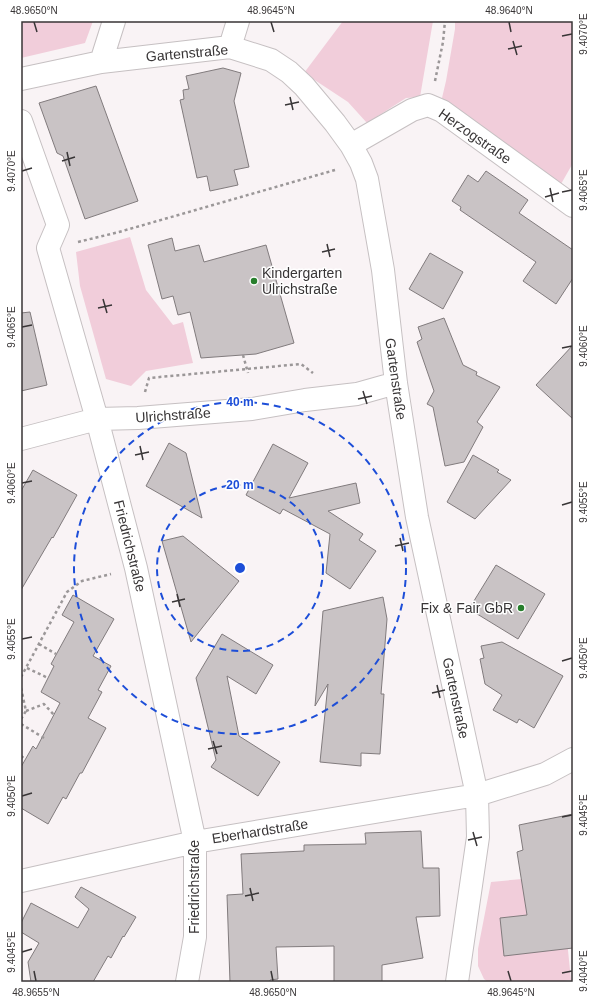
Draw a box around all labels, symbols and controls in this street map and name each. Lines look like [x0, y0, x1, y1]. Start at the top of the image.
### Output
text: 48.9650°N [10, 5, 58, 16]
text: 48.9645°N [247, 5, 295, 16]
text: 48.9640°N [485, 5, 533, 16]
text: 9.4070°E [578, 13, 589, 55]
street label: Gartenstraße [145, 41, 229, 65]
street label: Herzogstraße [436, 105, 514, 167]
text: 9.4070°E [6, 150, 17, 192]
text: 9.4065°E [578, 169, 589, 211]
place label: Kindergarten Ulrichstraße [262, 265, 342, 297]
marker: Kindergarten Ulrichstraße [249, 276, 259, 286]
text: 9.4065°E [6, 306, 17, 348]
text: 9.4060°E [578, 325, 589, 367]
street label: Gartenstraße [382, 337, 410, 421]
text: 40 m [226, 395, 254, 409]
street label: Ulrichstraße [135, 404, 211, 426]
text: 9.4060°E [6, 462, 17, 504]
text: 20 m [226, 478, 254, 492]
text: 9.4055°E [578, 481, 589, 523]
street label: Friedrichstraße [111, 498, 149, 594]
centre of rings [233, 561, 247, 575]
place label: Fix & Fair GbR [420, 600, 513, 616]
marker: Fix & Fair GbR [516, 603, 526, 613]
text: 9.4055°E [6, 618, 17, 660]
text: 9.4050°E [578, 637, 589, 679]
street label: Gartenstraße [440, 656, 472, 740]
text: 9.4050°E [6, 775, 17, 817]
text: 9.4045°E [578, 794, 589, 836]
street label: Eberhardstraße [211, 815, 309, 847]
street label: Friedrichstraße [186, 840, 202, 934]
text: 9.4045°E [6, 931, 17, 973]
text: 9.4040°E [578, 950, 589, 992]
text: 48.9655°N [12, 987, 60, 998]
text: 48.9650°N [249, 987, 297, 998]
text: 48.9645°N [487, 987, 535, 998]

